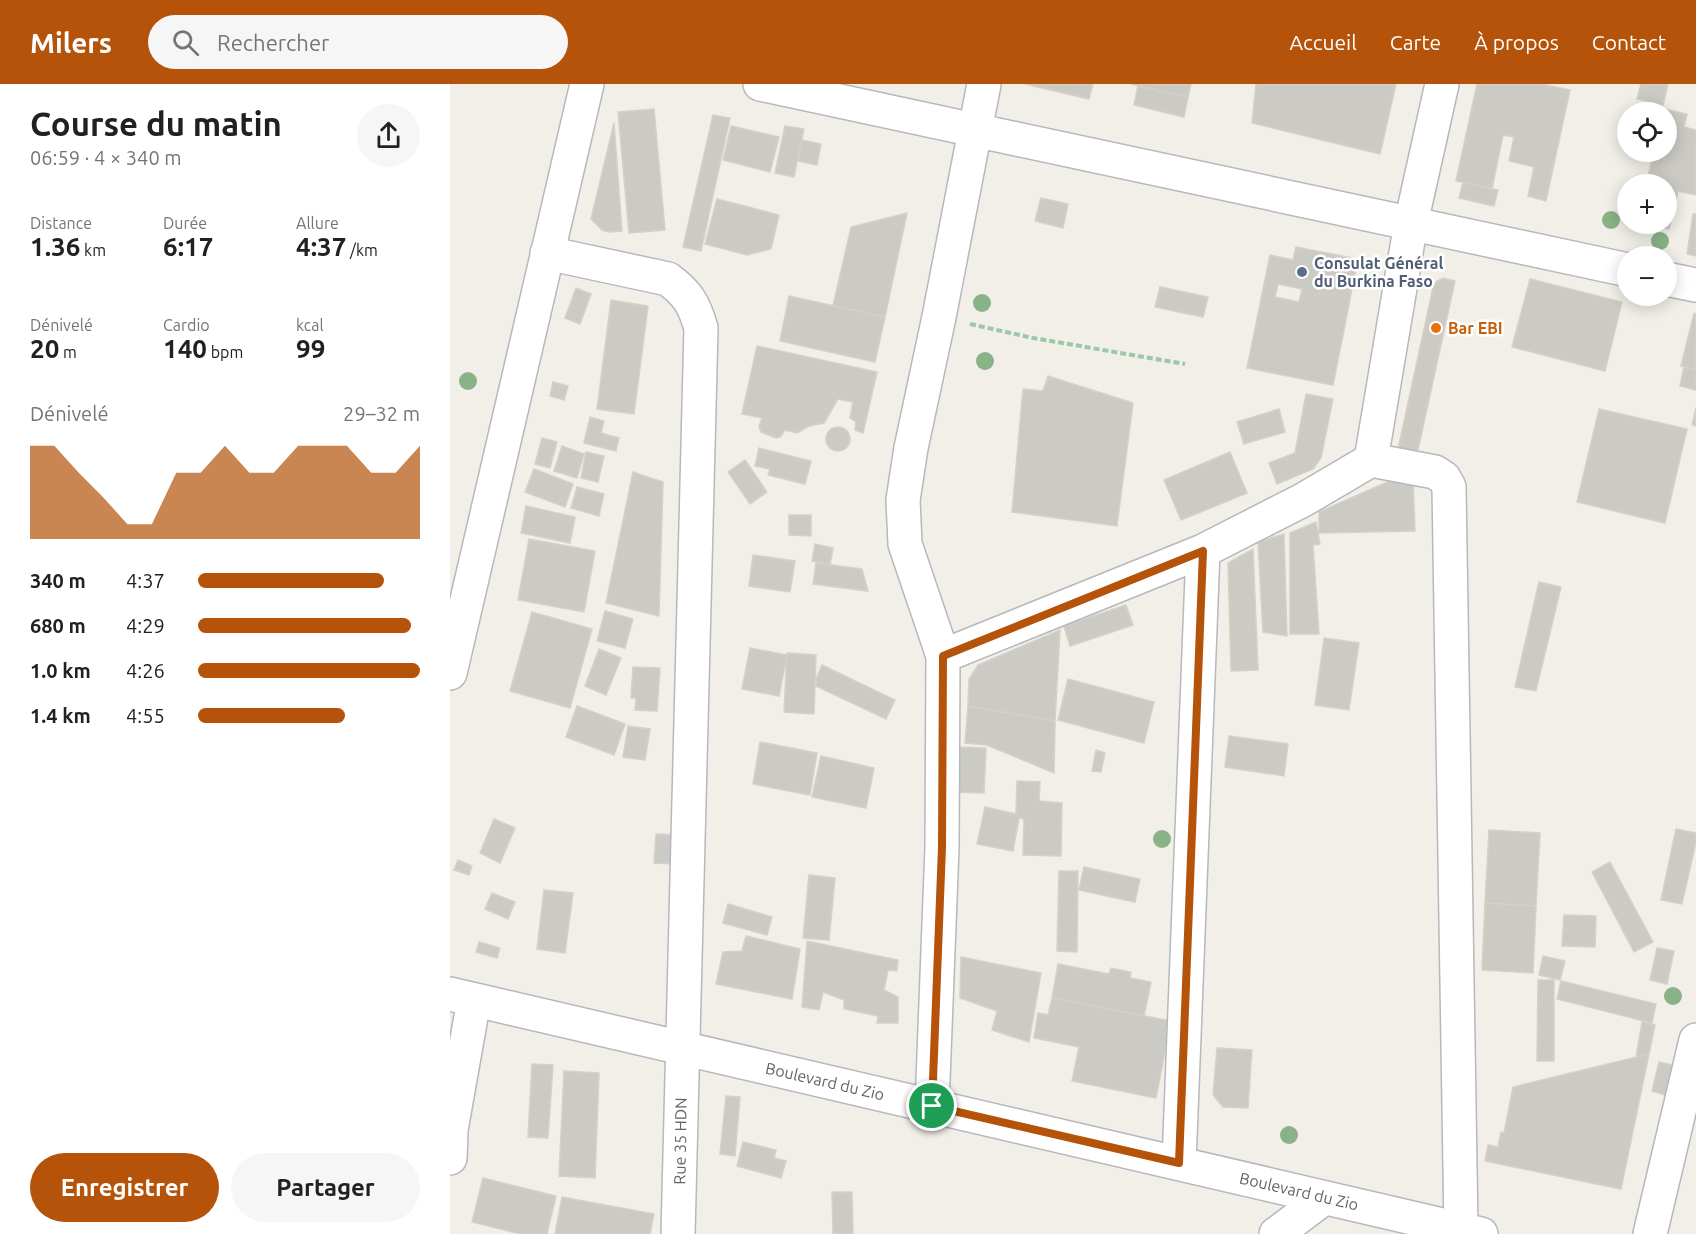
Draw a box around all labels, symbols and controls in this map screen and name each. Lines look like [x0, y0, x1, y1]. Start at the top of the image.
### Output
search box [148, 15, 568, 69]
icon: search [169, 26, 202, 59]
text: Milers [30, 27, 112, 58]
text: Rechercher [217, 30, 329, 55]
text: Accueil [1289, 30, 1357, 54]
text: Carte [1390, 30, 1441, 54]
text: À propos [1474, 30, 1559, 54]
text: Contact [1592, 30, 1666, 54]
map controls [1617, 102, 1677, 306]
button: locate [1617, 102, 1677, 162]
button: share [357, 104, 420, 167]
text: Course du matin [30, 105, 282, 142]
text: 06:59 · 4 × 340 m [30, 146, 182, 169]
button: + [1617, 174, 1677, 234]
text: Distance [30, 214, 92, 232]
text: Durée [163, 214, 207, 232]
text: Allure [296, 214, 339, 232]
text: 1.36 [30, 232, 80, 261]
text: 6:17 [163, 232, 213, 261]
text: 4:37 [296, 232, 346, 261]
text: km [80, 241, 106, 259]
text: /km [346, 241, 378, 259]
button: − [1617, 246, 1677, 306]
place label: Consulat Général du Burkina Faso [1314, 254, 1443, 290]
marker: Consulat Général du Burkina Faso [1295, 265, 1309, 279]
text: Dénivelé [30, 316, 93, 334]
text: Cardio [163, 316, 210, 334]
text: kcal [296, 316, 324, 334]
place label: Bar EBI [1448, 319, 1503, 337]
marker: Bar EBI [1429, 321, 1443, 335]
text: 20 [30, 334, 59, 363]
text: 140 [163, 334, 207, 363]
text: 99 [296, 334, 325, 363]
text: m [59, 343, 77, 361]
text: bpm [207, 343, 243, 361]
text: Dénivelé [30, 402, 108, 425]
text: 29–32 m [343, 402, 420, 425]
text: 340 m [30, 569, 86, 592]
text: 4:37 [126, 569, 165, 592]
text: 680 m [30, 614, 86, 637]
text: 4:29 [126, 614, 165, 637]
text: 1.0 km [30, 659, 91, 682]
text: 4:26 [126, 659, 165, 682]
text: 1.4 km [30, 704, 91, 727]
text: 4:55 [126, 704, 165, 727]
street label: Boulevard du Zio [764, 1059, 886, 1103]
pin [906, 1080, 957, 1131]
icon: arrive [915, 1089, 948, 1122]
street label: Rue 35 HDN [670, 1097, 690, 1185]
button: Enregistrer [30, 1153, 219, 1222]
button: Partager [231, 1153, 420, 1222]
street label: Boulevard du Zio [1238, 1169, 1360, 1213]

